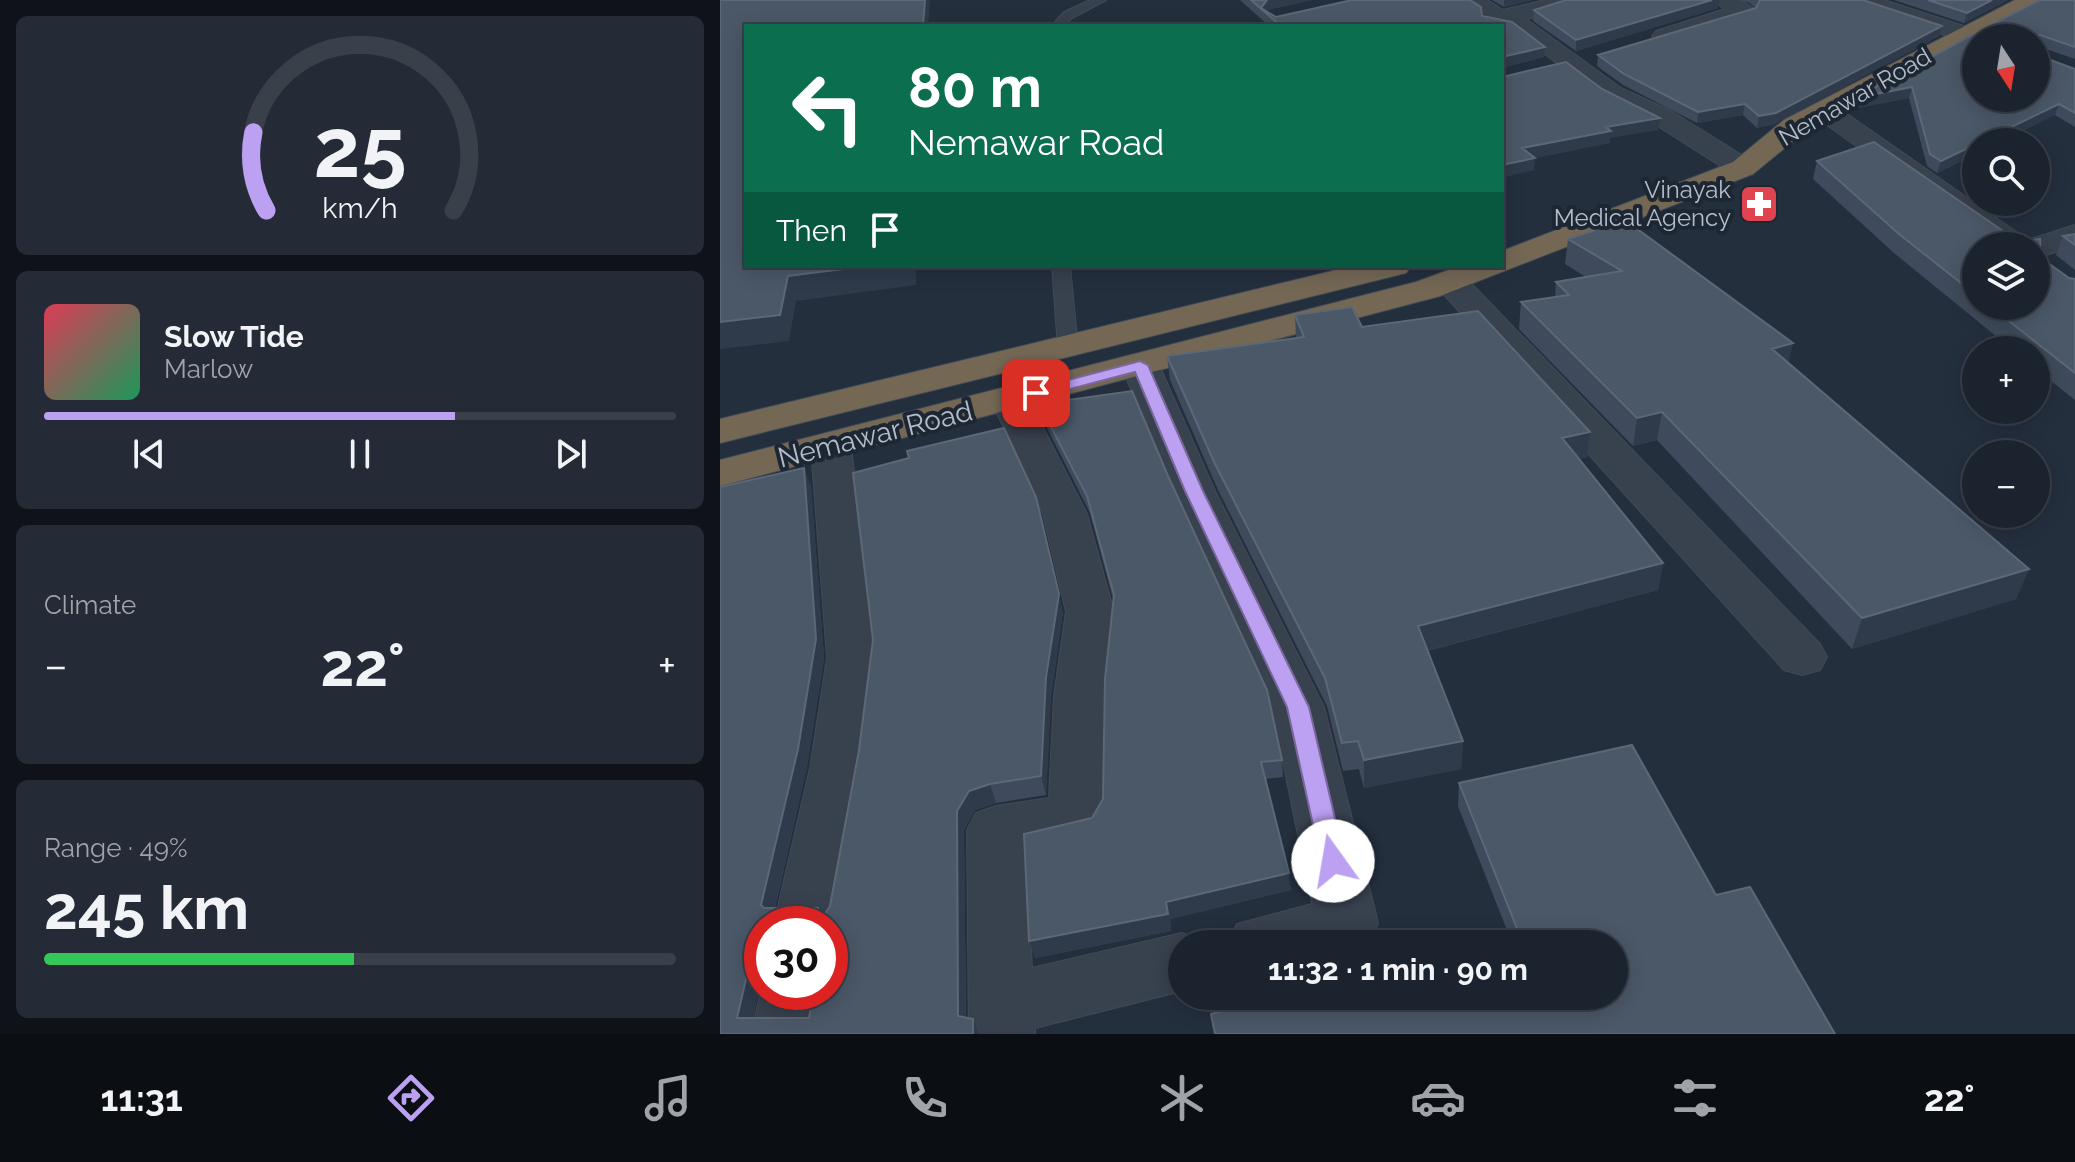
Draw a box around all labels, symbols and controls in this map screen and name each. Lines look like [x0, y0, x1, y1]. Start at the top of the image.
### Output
north arrow [1962, 24, 2050, 112]
map controls [1962, 24, 2050, 528]
street label: Nemawar Road [1773, 41, 1936, 152]
text: 80 m [908, 54, 1042, 120]
icon: left [776, 56, 880, 160]
text: 25 [313, 99, 407, 196]
text: Nemawar Road [908, 121, 1165, 163]
button: search [1962, 128, 2050, 216]
place label: Vinayak Medical Agency [1554, 175, 1731, 232]
pharmacy icon: Vinayak Medical Agency [1738, 183, 1780, 225]
text: km/h [322, 191, 398, 225]
icon: arrive [863, 208, 907, 252]
text: Then [776, 213, 847, 248]
button: layers [1962, 232, 2050, 320]
text: Slow Tide [164, 319, 304, 354]
button: + [1962, 336, 2050, 424]
text: Marlow [164, 354, 253, 384]
pin [1002, 359, 1070, 427]
icon: arrive [1014, 371, 1058, 415]
street label: Nemawar Road [774, 394, 976, 475]
icon: previous [127, 432, 171, 476]
icon: pause [338, 432, 382, 476]
icon: next [549, 432, 593, 476]
button: − [1962, 440, 2050, 528]
text: Climate [44, 590, 136, 620]
text: 22° [321, 630, 405, 700]
text: − [44, 640, 68, 691]
text: + [658, 640, 676, 691]
position arrow [1291, 819, 1375, 903]
text: Range · 49% [44, 833, 188, 863]
text: 245 km [44, 873, 249, 943]
speed limit sign: 30 [744, 906, 848, 1010]
text: 11:32 · 1 min · 90 m [1268, 952, 1528, 987]
icon: directions [383, 1070, 439, 1126]
icon: music [640, 1070, 696, 1126]
icon: phone [897, 1070, 953, 1126]
icon: climate [1154, 1070, 1210, 1126]
icon: car [1410, 1070, 1466, 1126]
icon: filters [1667, 1070, 1723, 1126]
text: 11:31 [100, 1077, 183, 1119]
text: 22° [1924, 1077, 1975, 1119]

